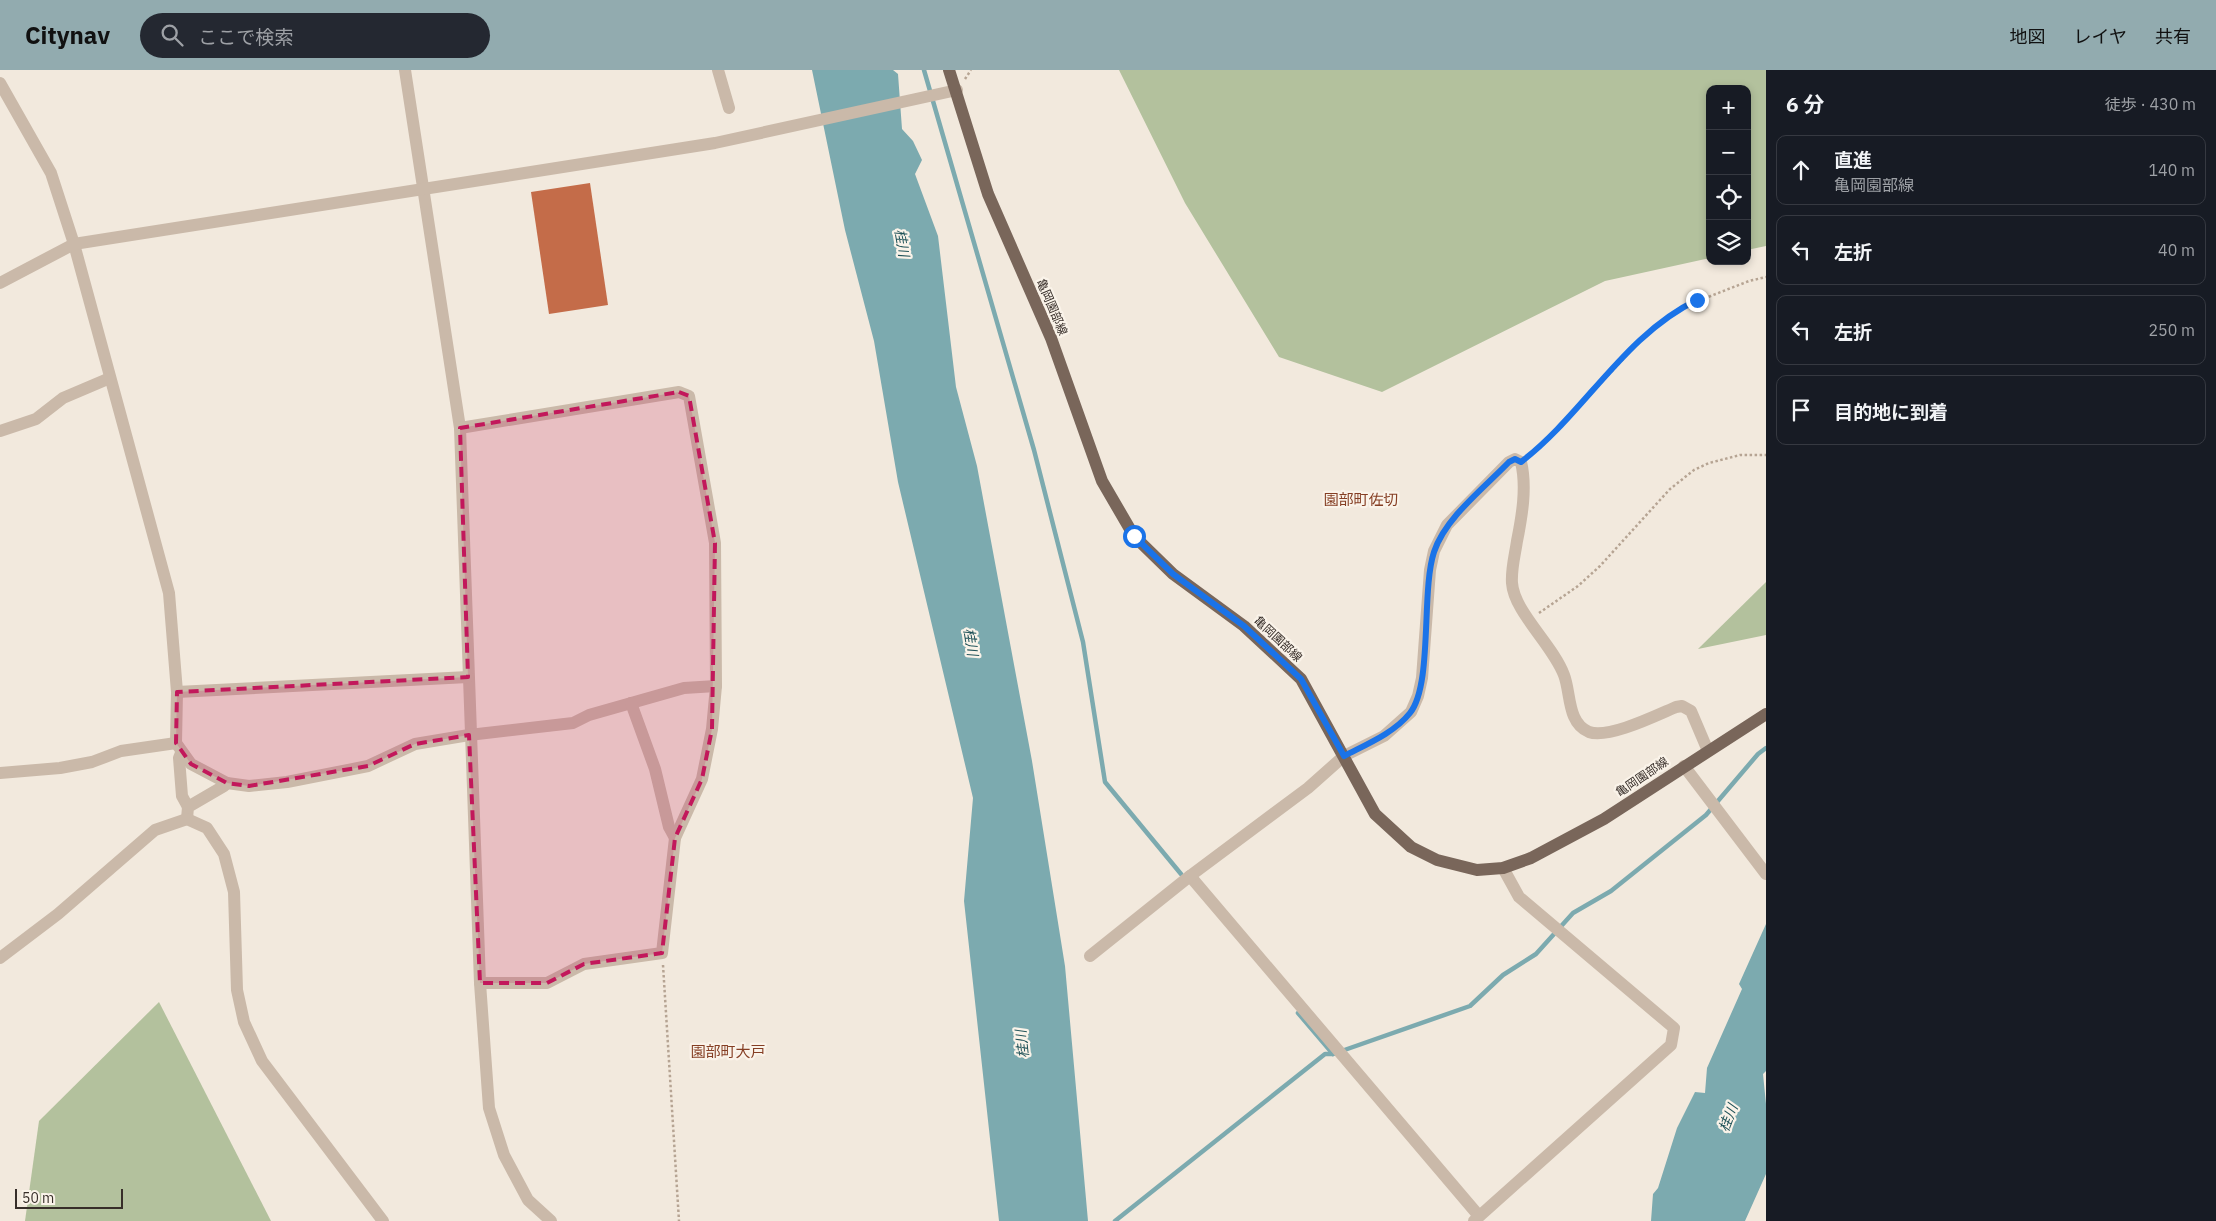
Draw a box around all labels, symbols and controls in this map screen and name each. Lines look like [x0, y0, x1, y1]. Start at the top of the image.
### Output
search box [140, 13, 490, 58]
text: Citynav [25, 19, 110, 51]
icon: search [158, 21, 186, 49]
text: ここで検索 [198, 25, 293, 49]
text: 地図 [2010, 25, 2046, 48]
text: レイヤ [2074, 25, 2127, 48]
text: 共有 [2155, 25, 2191, 48]
map controls [1706, 85, 1751, 265]
button: + [1706, 85, 1751, 130]
text: 6 分 [1786, 90, 1825, 118]
text: 徒歩 · 430 m [2105, 94, 2196, 114]
button: − [1706, 130, 1751, 175]
text: 直進 [1834, 148, 1872, 172]
icon: ahead [1787, 156, 1815, 184]
text: 140 m [2148, 160, 2195, 180]
button: locate [1706, 175, 1751, 220]
text: 亀岡園部線 [1834, 175, 1914, 195]
button: layers [1706, 220, 1751, 265]
water label: 桂川 [891, 228, 914, 260]
icon: left [1787, 236, 1815, 264]
text: 左折 [1834, 240, 1872, 264]
text: 40 m [2158, 240, 2195, 260]
street label: 亀岡園部線 [1034, 276, 1071, 337]
route end [1686, 289, 1709, 312]
icon: left [1787, 316, 1815, 344]
text: 左折 [1834, 320, 1872, 344]
text: 250 m [2148, 320, 2195, 340]
icon: arrive [1787, 396, 1815, 424]
text: 目的地に到着 [1834, 400, 1948, 424]
district label: 園部町佐切 [1323, 490, 1399, 509]
route start [1123, 525, 1146, 548]
street label: 亀岡園部線 [1251, 613, 1305, 665]
water label: 桂川 [960, 627, 982, 659]
street label: 亀岡園部線 [1613, 754, 1671, 800]
water label: 桂川 [1011, 1027, 1032, 1059]
district label: 園部町大戸 [690, 1042, 766, 1061]
water label: 桂川 [1715, 1100, 1742, 1134]
scale bar [15, 1186, 122, 1209]
text: 50 m [22, 1189, 54, 1207]

